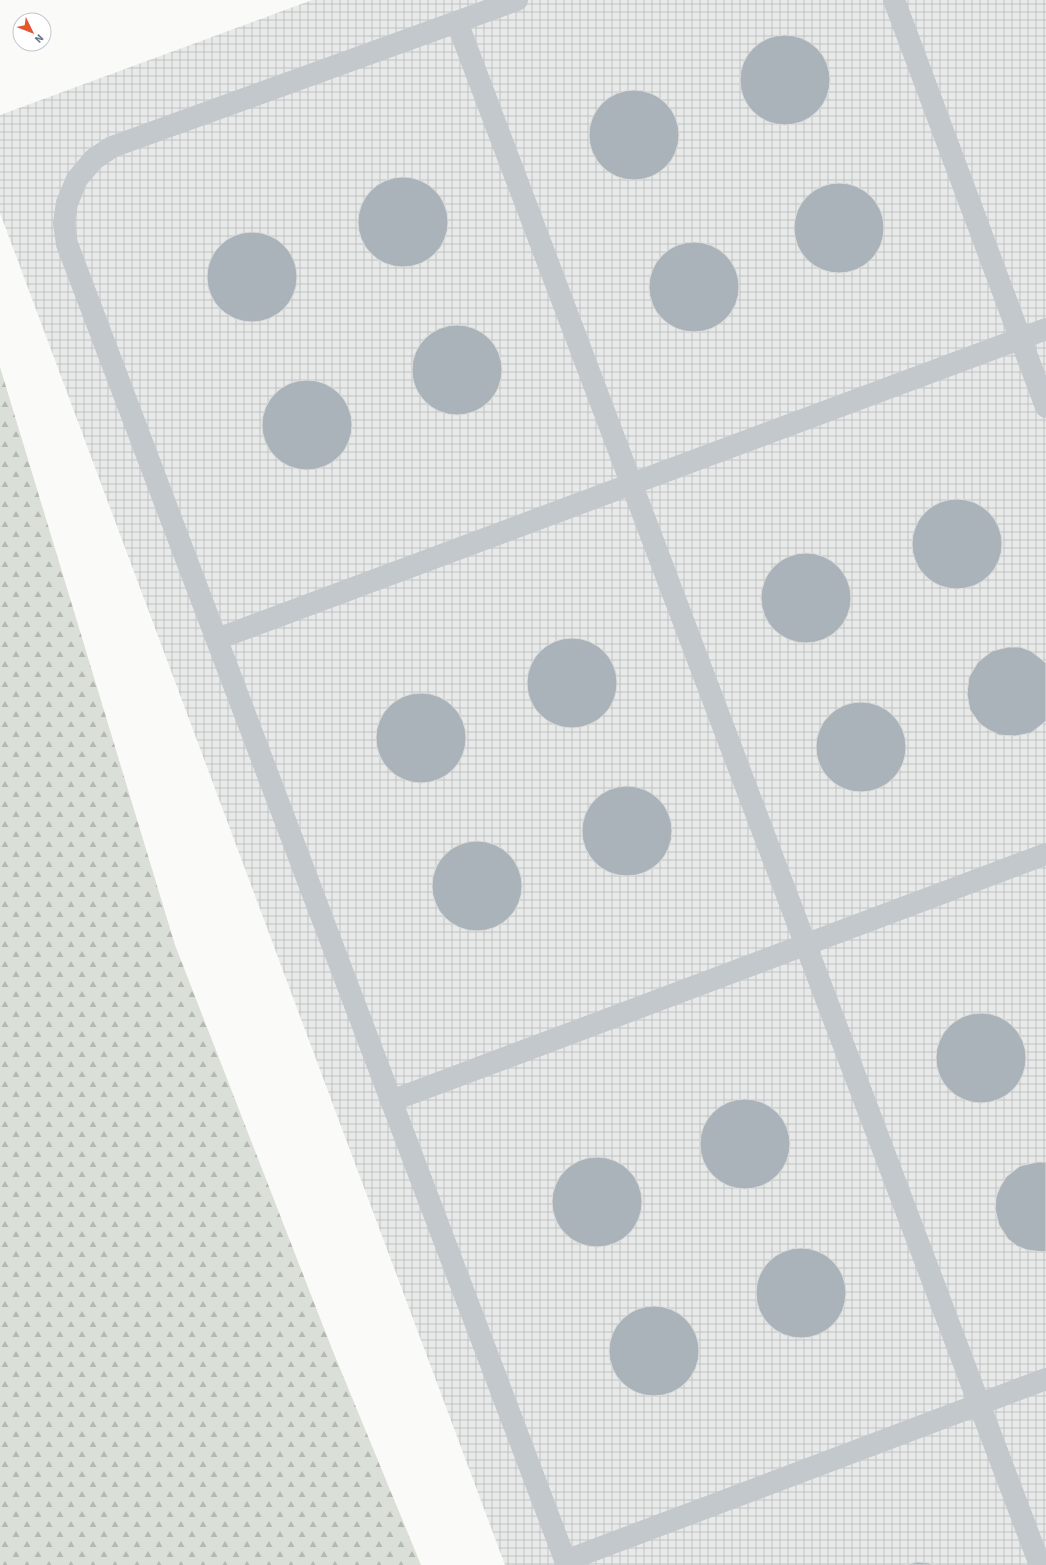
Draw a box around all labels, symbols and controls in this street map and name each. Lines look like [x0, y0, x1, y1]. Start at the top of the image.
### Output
north arrow [12, 12, 52, 52]
text: N [31, 31, 47, 46]

